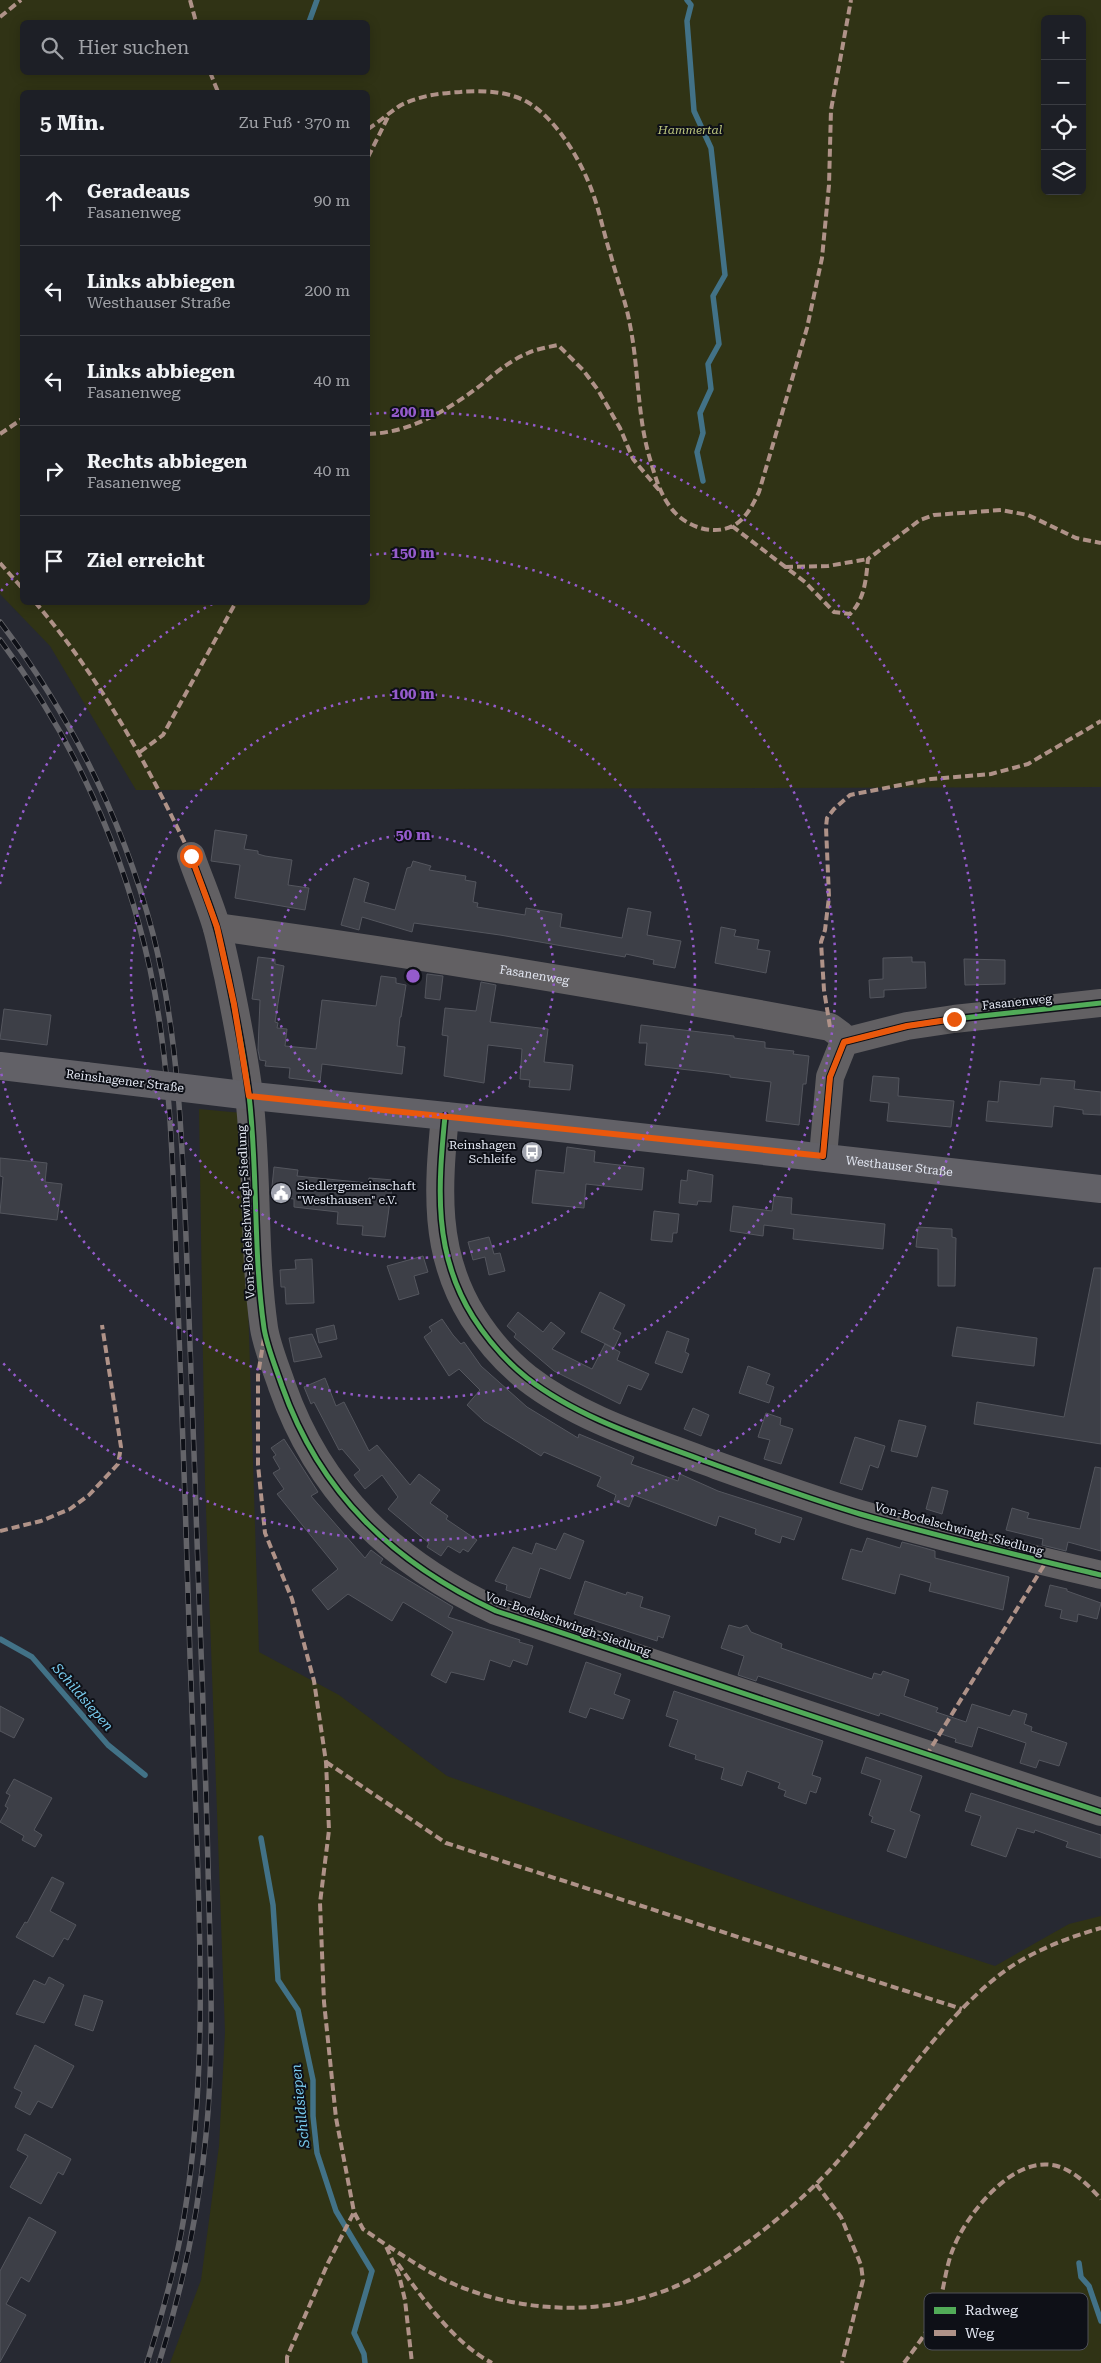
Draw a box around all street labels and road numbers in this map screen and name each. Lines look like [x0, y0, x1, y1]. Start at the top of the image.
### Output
street label: Fasanenweg [499, 962, 570, 988]
street label: Fasanenweg [981, 991, 1053, 1013]
street label: Reinshagener Straße [65, 1067, 185, 1095]
street label: Von-Bodelschwingh-Siedlung [234, 1124, 258, 1299]
street label: Westhauser Straße [845, 1153, 954, 1179]
street label: Von-Bodelschwingh-Siedlung [873, 1500, 1045, 1558]
street label: Von-Bodelschwingh-Siedlung [483, 1589, 653, 1659]

